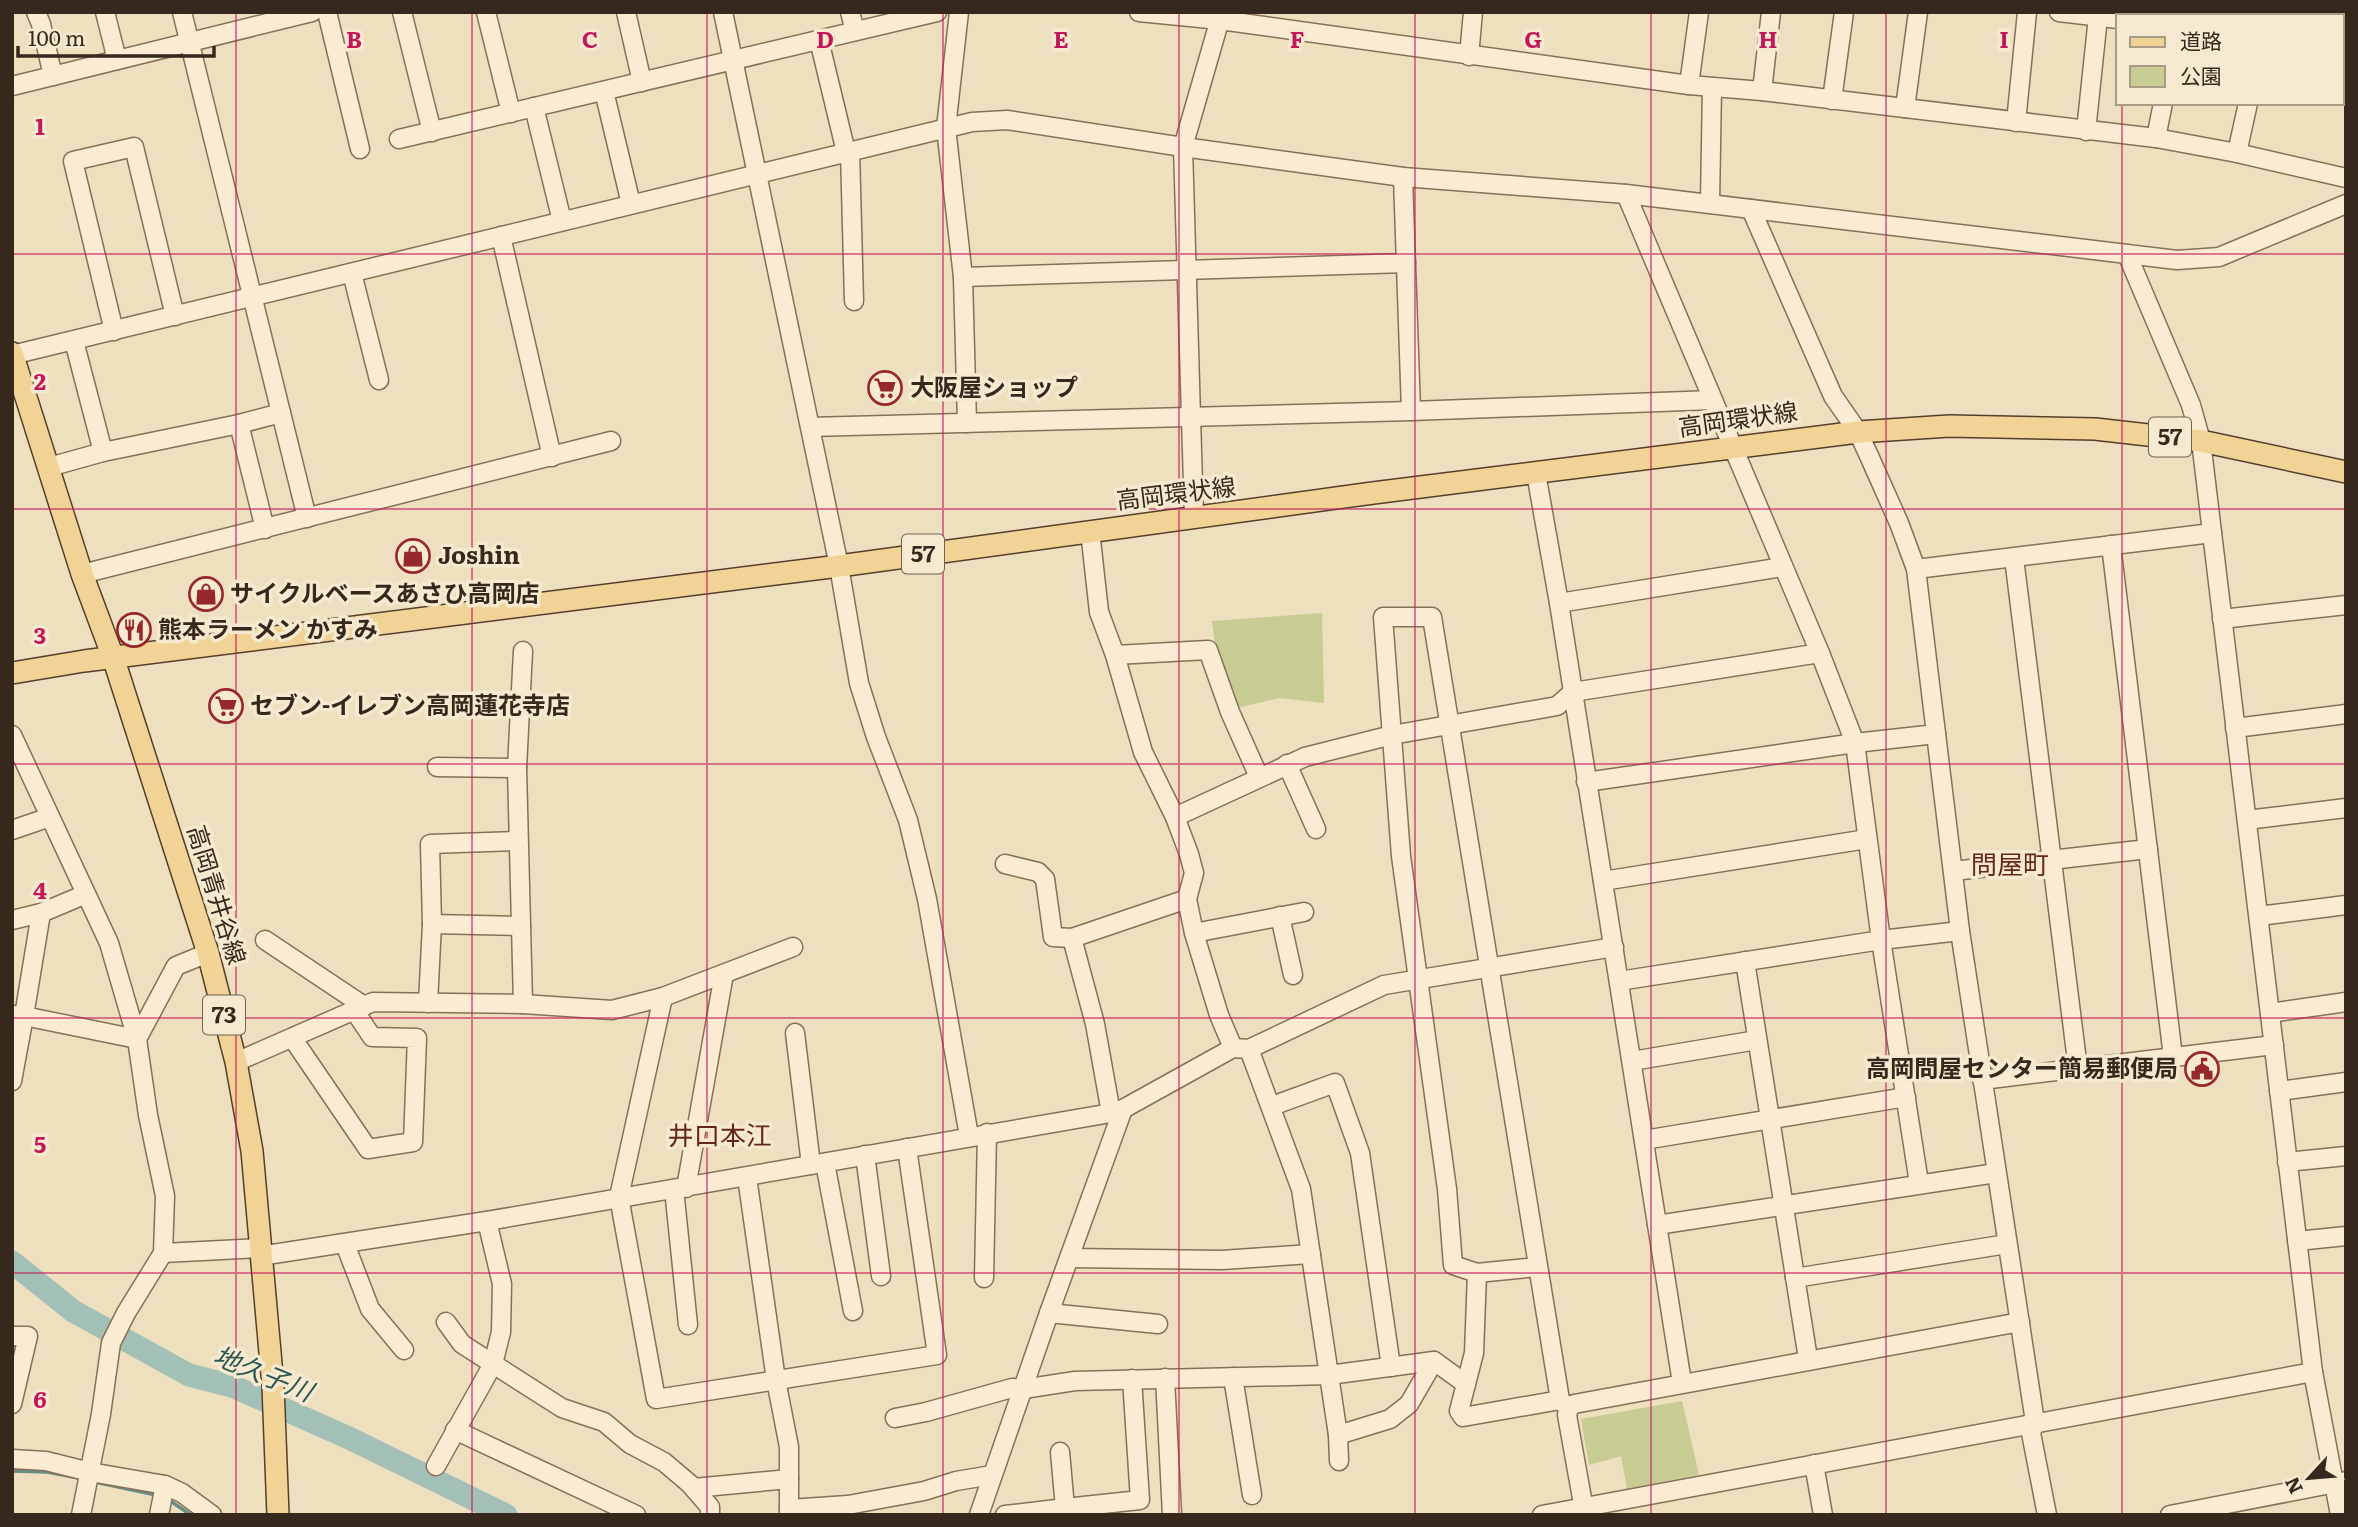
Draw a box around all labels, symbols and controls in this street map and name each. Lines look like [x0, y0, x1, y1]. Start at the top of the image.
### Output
scale bar [18, 14, 214, 58]
legend [2116, 14, 2344, 105]
text: 100 m [28, 21, 85, 52]
text: B [346, 21, 362, 55]
text: C [582, 21, 598, 55]
text: D [816, 21, 834, 55]
text: E [1053, 21, 1069, 55]
text: F [1290, 21, 1305, 55]
text: G [1524, 21, 1542, 55]
text: H [1758, 21, 1778, 55]
text: I [1999, 21, 2009, 55]
text: 道路 [2180, 24, 2222, 55]
text: 公園 [2180, 59, 2222, 90]
text: 1 [35, 108, 45, 142]
text: 2 [34, 363, 46, 397]
place label: 大阪屋ショップ [910, 368, 1078, 403]
supermarket icon: 大阪屋ショップ [866, 369, 904, 407]
street label: 高岡環状線 [1676, 392, 1800, 443]
road number: 57 [2149, 418, 2191, 457]
street label: 高岡環状線 [1114, 467, 1237, 516]
road number: 57 [902, 534, 944, 574]
place label: Joshin [438, 536, 520, 571]
shop icon: Joshin [394, 537, 432, 575]
place label: サイクルベースあさひ高岡店 [230, 574, 540, 609]
shop icon: サイクルベースあさひ高岡店 [187, 575, 225, 613]
place label: 熊本ラーメン かすみ [158, 610, 378, 645]
restaurant icon: 熊本ラーメン かすみ [115, 611, 153, 649]
text: 3 [34, 617, 46, 651]
place label: セブン-イレブン高岡蓮花寺店 [250, 686, 570, 721]
supermarket icon: セブン-イレブン高岡蓮花寺店 [207, 687, 245, 725]
street label: 高岡青井谷線 [181, 820, 256, 968]
district label: 問屋町 [1971, 843, 2049, 882]
text: 4 [33, 872, 47, 906]
road number: 73 [203, 996, 245, 1034]
place label: 高岡問屋センター簡易郵便局 [1866, 1049, 2178, 1084]
public building icon: 高岡問屋センター簡易郵便局 [2183, 1050, 2221, 1088]
district label: 井口本江 [668, 1114, 772, 1153]
text: 5 [34, 1126, 46, 1160]
water label: 地久子川 [208, 1334, 322, 1410]
text: 6 [33, 1381, 47, 1415]
north arrow [2274, 1443, 2344, 1513]
text: N [2277, 1473, 2309, 1499]

